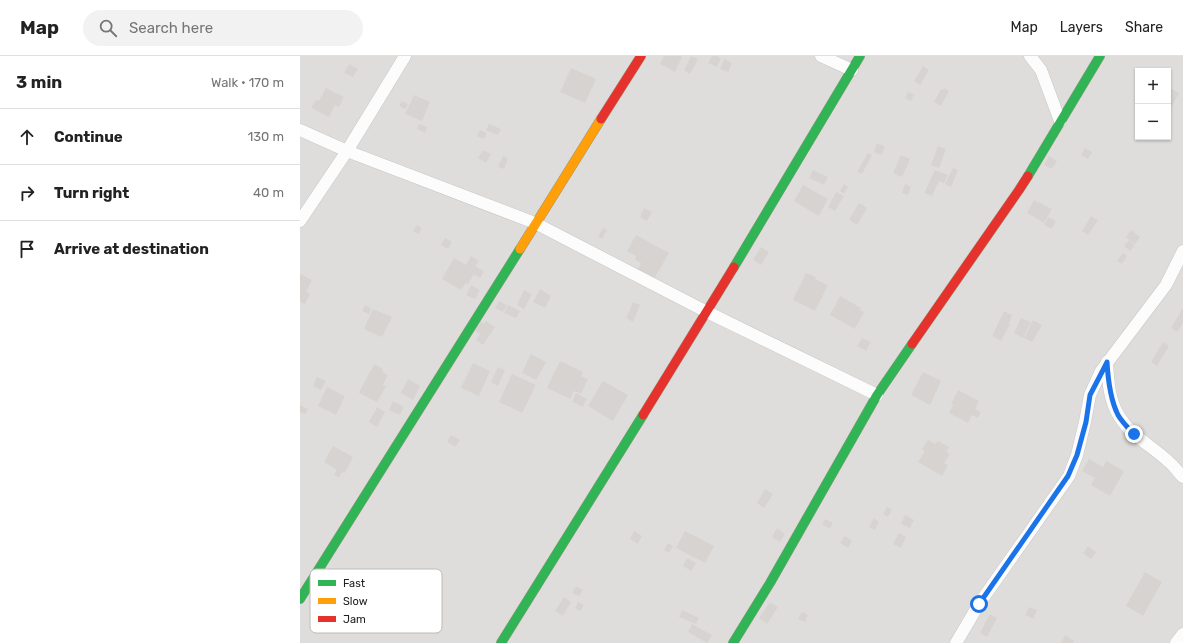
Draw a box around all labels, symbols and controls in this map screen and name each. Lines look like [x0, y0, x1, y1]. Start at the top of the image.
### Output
search box [83, 10, 363, 46]
text: Map [20, 16, 59, 39]
icon: search [97, 17, 119, 39]
text: Search here [129, 19, 213, 37]
text: Map [1011, 19, 1038, 36]
text: Layers [1060, 19, 1103, 36]
text: Share [1125, 19, 1163, 36]
map controls [1135, 68, 1171, 140]
button: + [1135, 68, 1171, 104]
text: 3 min [16, 72, 62, 92]
text: Walk · 170 m [211, 75, 284, 90]
button: − [1135, 104, 1171, 140]
icon: ahead [16, 126, 38, 148]
text: Continue [54, 128, 123, 146]
text: 130 m [248, 129, 284, 144]
icon: right [16, 182, 38, 204]
text: Turn right [54, 184, 129, 202]
text: 40 m [253, 185, 284, 200]
icon: arrive [16, 238, 38, 260]
text: Arrive at destination [54, 240, 209, 258]
route end [1125, 425, 1143, 443]
legend [310, 569, 442, 633]
text: Fast [343, 577, 366, 590]
text: Slow [343, 595, 368, 608]
route start [970, 595, 988, 613]
text: Jam [343, 613, 366, 626]

